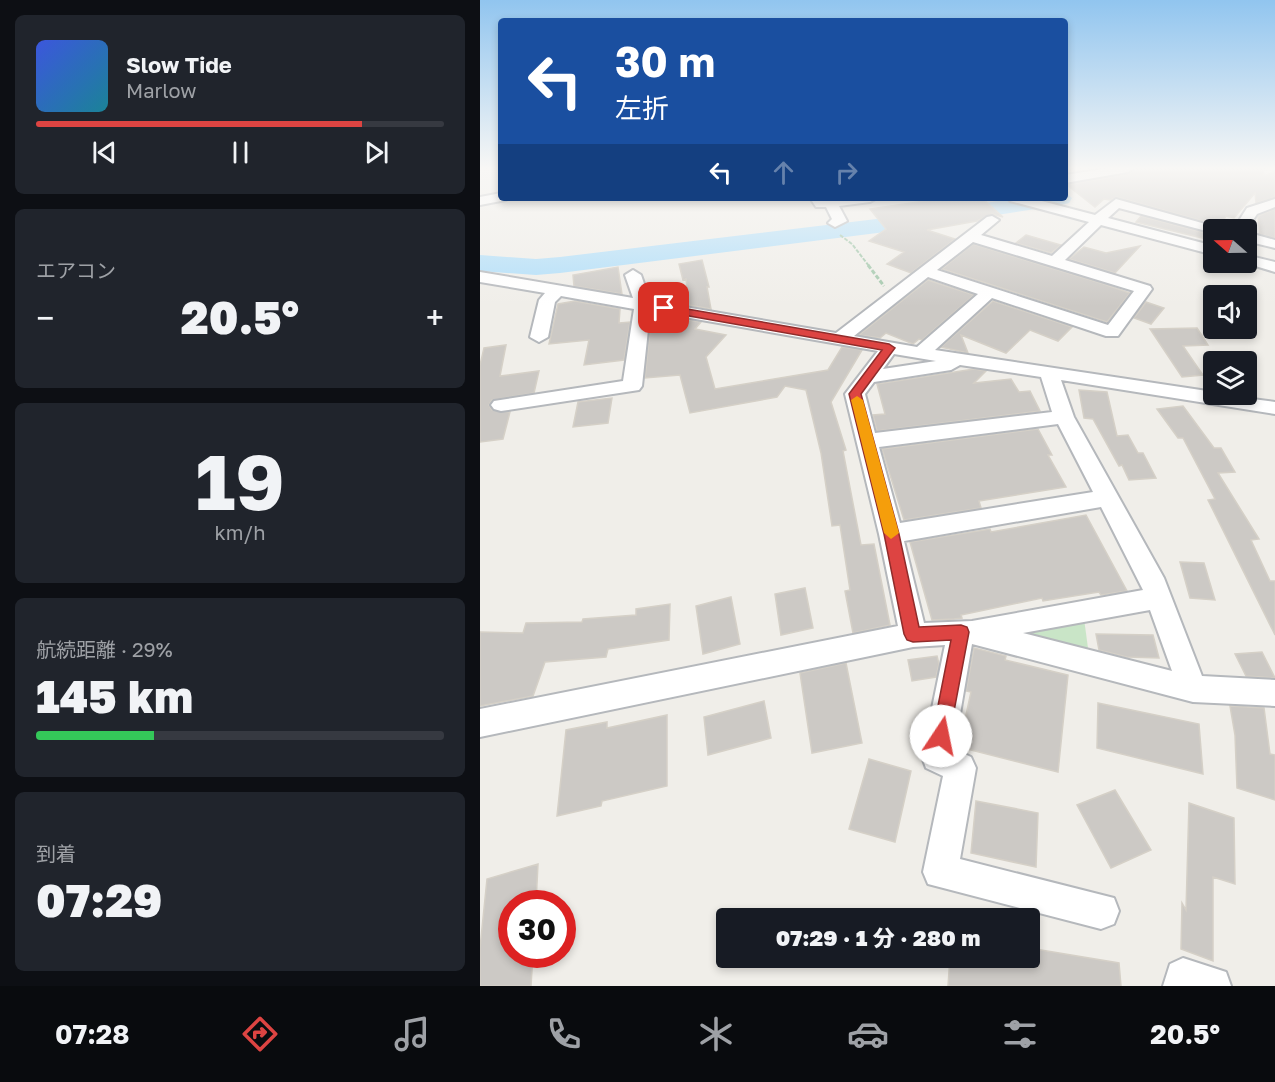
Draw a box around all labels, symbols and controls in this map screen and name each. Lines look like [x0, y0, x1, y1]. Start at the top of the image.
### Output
text: 30 m [615, 36, 715, 86]
icon: left [516, 42, 594, 120]
text: Slow Tide [126, 51, 232, 78]
text: Marlow [126, 78, 197, 102]
text: 左折 [615, 92, 669, 124]
icon: previous [88, 136, 121, 169]
icon: pause [224, 136, 257, 169]
icon: next [360, 136, 393, 169]
icon: left [704, 156, 737, 189]
icon: ahead [767, 156, 800, 189]
icon: right [830, 156, 863, 189]
north arrow [1203, 219, 1257, 273]
map controls [1203, 219, 1257, 405]
text: エアコン [36, 258, 116, 282]
pin [638, 282, 689, 333]
button: sound [1203, 285, 1257, 339]
text: 20.5° [181, 290, 299, 344]
icon: arrive [647, 291, 680, 324]
text: − [36, 298, 54, 337]
text: + [426, 298, 444, 337]
button: layers [1203, 351, 1257, 405]
text: 19 [195, 434, 285, 527]
text: km/h [215, 520, 265, 544]
text: 航続距離 · 29% [36, 637, 173, 661]
text: 145 km [36, 669, 193, 723]
position arrow [909, 704, 973, 768]
text: 到着 [36, 841, 76, 865]
text: 07:29 [36, 873, 162, 927]
speed limit sign: 30 [498, 890, 576, 968]
text: 07:29 · 1 分 · 280 m [776, 924, 980, 951]
icon: directions [239, 1013, 281, 1055]
icon: music [391, 1013, 433, 1055]
icon: phone [543, 1013, 585, 1055]
icon: climate [695, 1013, 737, 1055]
icon: car [847, 1013, 889, 1055]
icon: filters [999, 1013, 1041, 1055]
text: 07:28 [55, 1018, 130, 1050]
text: 20.5° [1150, 1018, 1220, 1050]

